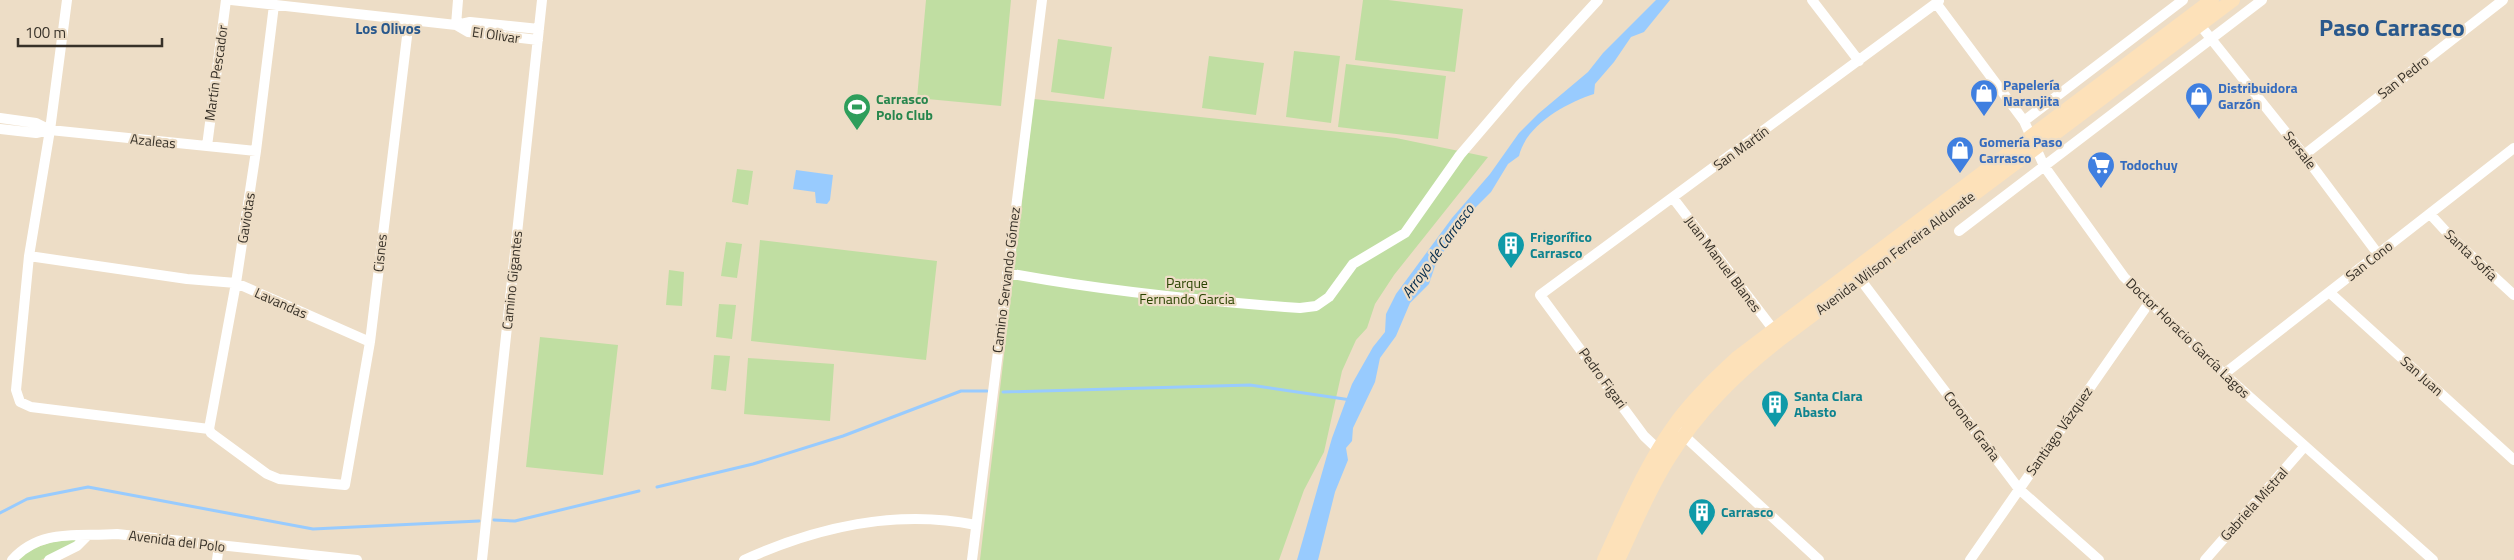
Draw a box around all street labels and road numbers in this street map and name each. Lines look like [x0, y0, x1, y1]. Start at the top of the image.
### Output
street label: El Olivar [471, 21, 521, 48]
street label: Martín Pescador [198, 23, 233, 122]
street label: San Pedro [2373, 50, 2433, 103]
street label: San Martín [1709, 120, 1773, 175]
street label: Sersale [2279, 126, 2322, 173]
street label: Azaleas [129, 128, 177, 153]
street label: Avenida Wilson Ferreira Aldunate [1811, 186, 1979, 320]
street label: Gaviotas [231, 191, 260, 245]
street label: Camino Servando Gómez [986, 206, 1025, 354]
street label: Juan Manuel Blanes [1680, 211, 1767, 316]
street label: Santa Sofía [2440, 224, 2503, 285]
street label: Camino Gigantes [496, 229, 527, 330]
street label: Cisnes [367, 233, 392, 273]
street label: San Cono [2341, 235, 2397, 286]
street label: Doctor Horacio García Lagos [2122, 273, 2255, 403]
street label: Lavandas [251, 282, 311, 323]
street label: Pedro Figari [1574, 343, 1633, 412]
street label: San Juan [2396, 351, 2448, 401]
street label: Santiago Vázquez [2020, 382, 2097, 479]
street label: Coronel Graña [1939, 386, 2006, 465]
street label: Gabriela Mistral [2215, 462, 2292, 545]
street label: Avenida del Polo [128, 524, 226, 557]

